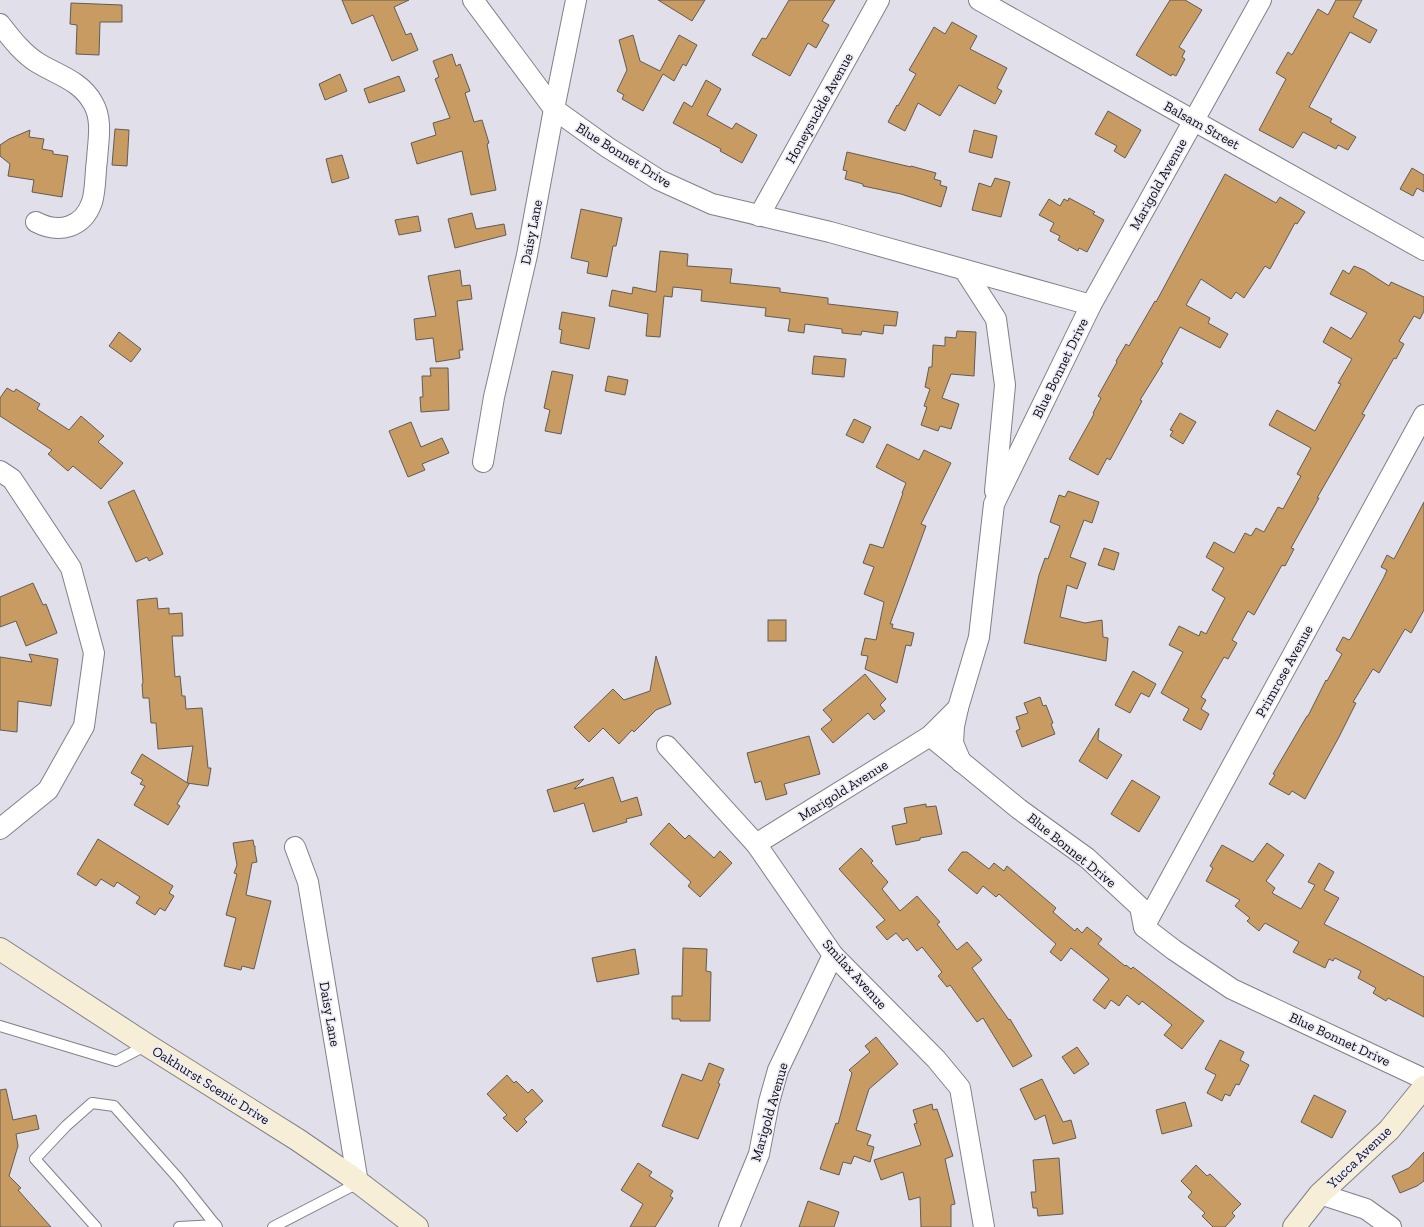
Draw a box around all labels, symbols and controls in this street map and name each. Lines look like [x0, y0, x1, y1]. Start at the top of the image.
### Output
street label: Honeysuckle Avenue [782, 50, 857, 167]
street label: Balsam Street [1161, 98, 1243, 154]
street label: Blue Bonnet Drive [573, 119, 675, 192]
street label: Marigold Avenue [1126, 135, 1191, 233]
street label: Daisy Lane [517, 198, 546, 266]
street label: Blue Bonnet Drive [1029, 315, 1092, 421]
street label: Primrose Avenue [1252, 622, 1317, 720]
street label: Marigold Avenue [795, 756, 891, 825]
street label: Blue Bonnet Drive [1024, 809, 1120, 892]
street label: Smilax Avenue [819, 936, 891, 1013]
street label: Daisy Lane [315, 980, 344, 1048]
street label: Blue Bonnet Drive [1287, 1009, 1393, 1070]
street label: Oakhurst Scenic Drive [149, 1042, 273, 1129]
street label: Marigold Avenue [747, 1060, 792, 1164]
street label: Yucca Avenue [1323, 1122, 1395, 1193]

